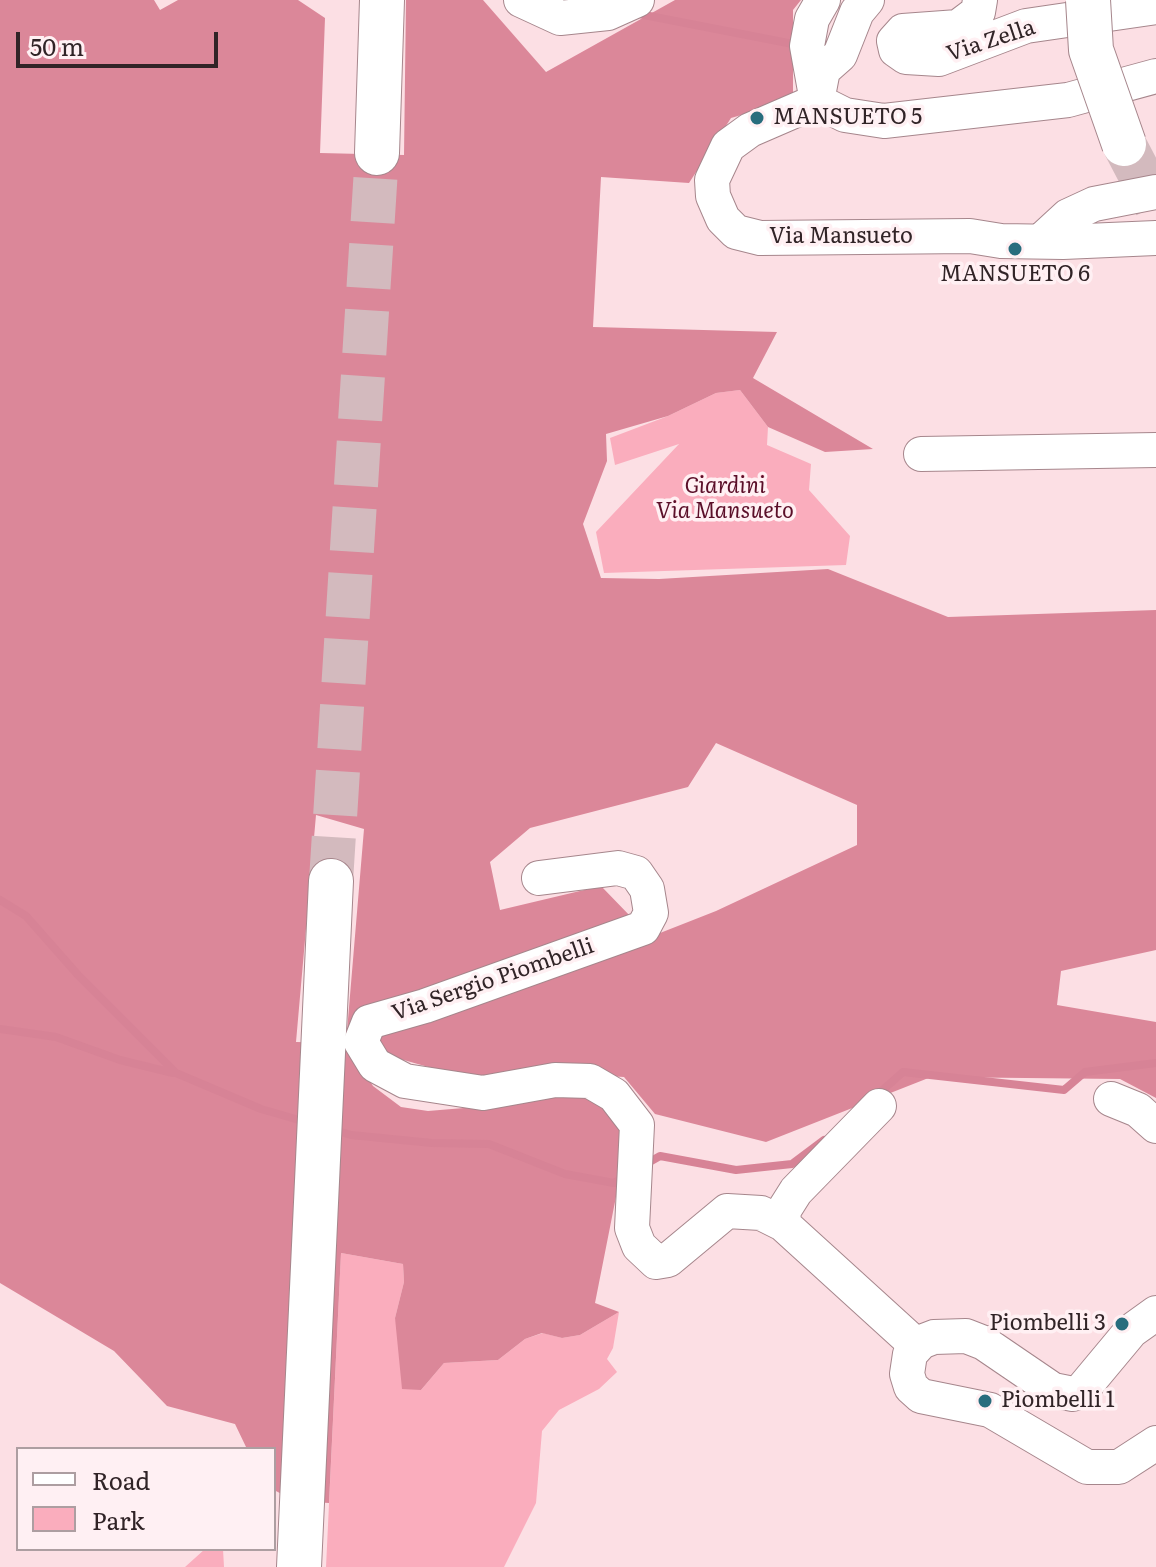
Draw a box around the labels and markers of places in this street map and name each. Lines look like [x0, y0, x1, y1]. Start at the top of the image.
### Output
place label: MANSUETO 5 [773, 105, 922, 131]
marker: MANSUETO 5 [748, 109, 766, 127]
marker: MANSUETO 6 [1006, 240, 1024, 258]
place label: MANSUETO 6 [940, 262, 1090, 288]
place label: Piombelli 3 [989, 1311, 1106, 1337]
marker: Piombelli 3 [1113, 1315, 1131, 1333]
place label: Piombelli 1 [1001, 1388, 1115, 1414]
marker: Piombelli 1 [976, 1392, 994, 1410]

